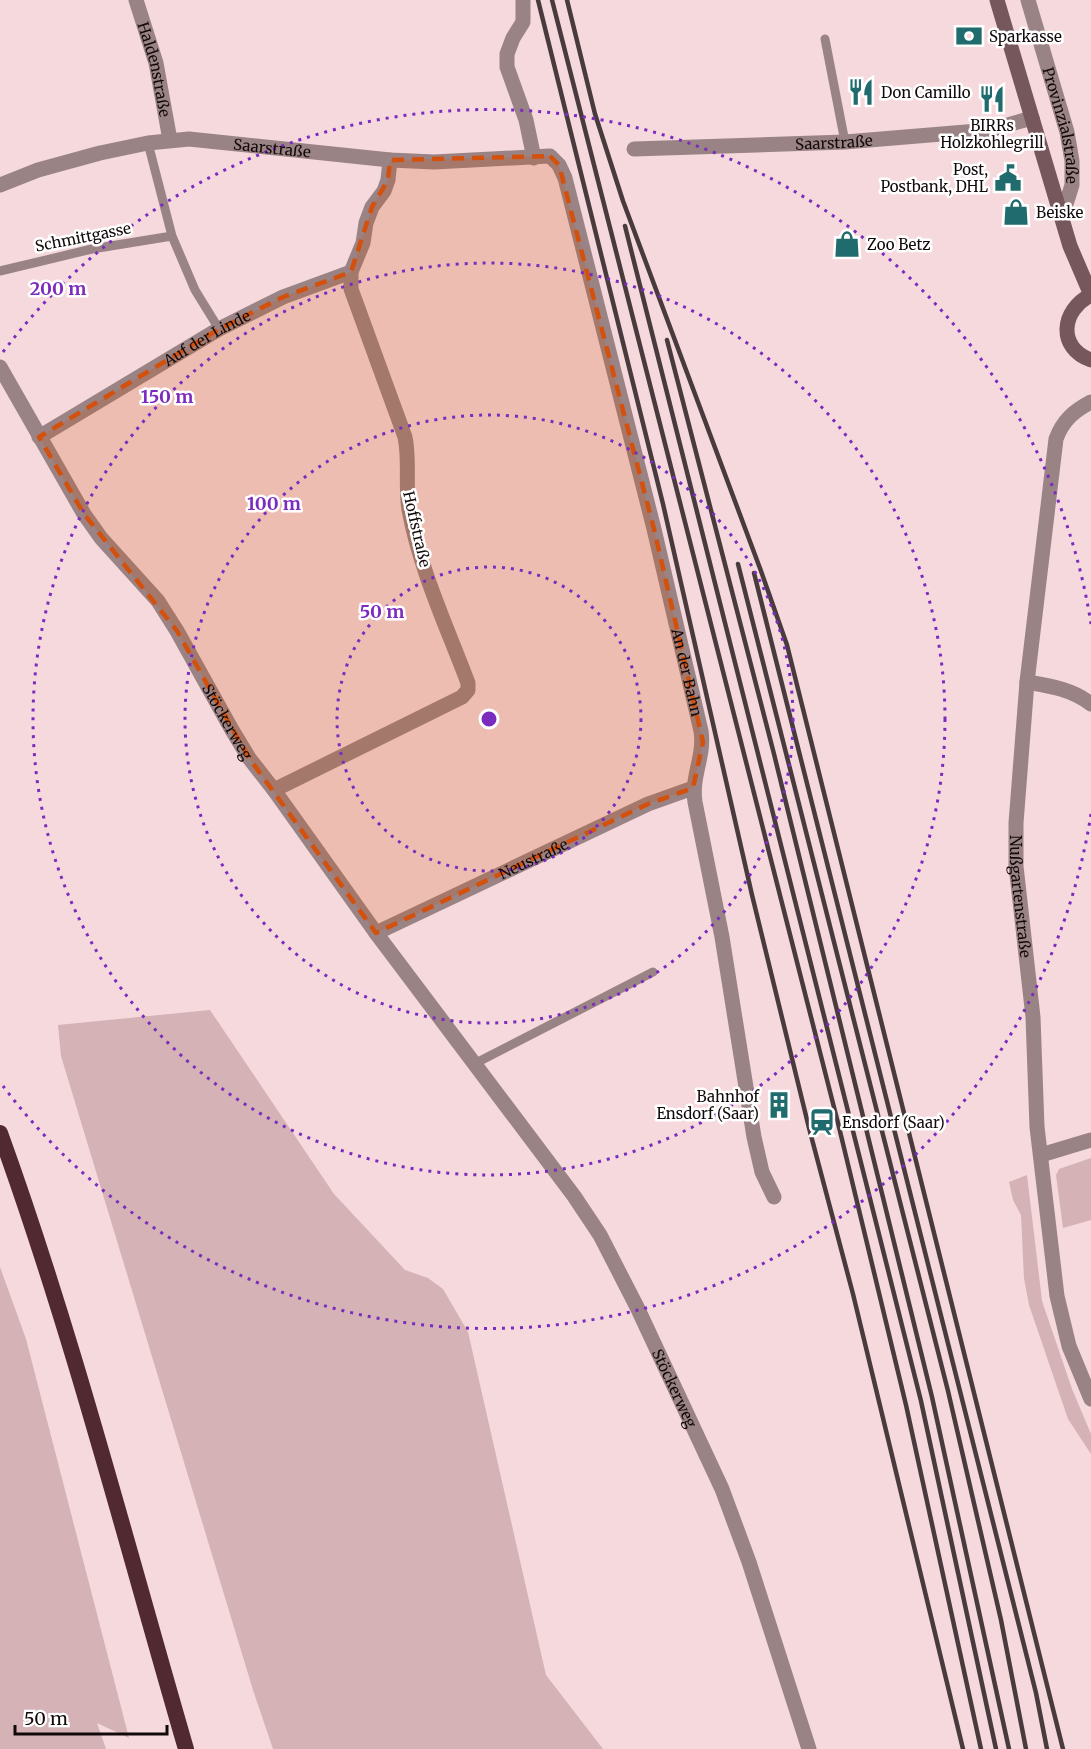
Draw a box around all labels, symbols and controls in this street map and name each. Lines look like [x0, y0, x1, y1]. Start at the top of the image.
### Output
street label: Haldenstraße [134, 19, 175, 119]
bank icon: Sparkasse [954, 21, 984, 51]
place label: Sparkasse [989, 27, 1062, 46]
street label: Provinzialstraße [1039, 65, 1082, 184]
restaurant icon: Don Camillo [846, 77, 876, 107]
place label: Don Camillo [881, 83, 971, 102]
restaurant icon: BIRRs Holzkohlegrill [977, 84, 1007, 114]
place label: BIRRs Holzkohlegrill [940, 116, 1044, 152]
street label: Saarstraße [795, 130, 874, 153]
street label: Saarstraße [233, 134, 312, 161]
place label: Post, Postbank, DHL [880, 160, 989, 196]
public building icon: Post, Postbank, DHL [993, 163, 1023, 193]
shop icon: Beiske [1001, 197, 1031, 227]
place label: Beiske [1036, 203, 1083, 222]
street label: Schmittgasse [33, 218, 133, 256]
shop icon: Zoo Betz [832, 229, 862, 259]
place label: Zoo Betz [867, 235, 930, 254]
text: 200 m [30, 277, 86, 300]
street label: Auf der Linde [159, 305, 253, 370]
text: 150 m [141, 385, 193, 408]
street label: Hoffstraße [399, 489, 435, 569]
text: 100 m [247, 492, 301, 515]
text: 50 m [360, 600, 404, 623]
street label: An der Bahn [668, 626, 707, 718]
street label: Stöckerweg [199, 680, 257, 763]
centre of rings [479, 709, 499, 729]
street label: Neustraße [495, 834, 571, 883]
street label: Nußgartenstraße [1006, 835, 1036, 959]
place label: Bahnhof Ensdorf (Saar) [656, 1087, 760, 1123]
building icon: Bahnhof Ensdorf (Saar) [764, 1090, 794, 1120]
station icon: Ensdorf (Saar) [807, 1107, 837, 1137]
place label: Ensdorf (Saar) [842, 1113, 945, 1132]
street label: Stöckerweg [648, 1346, 701, 1430]
scale bar [15, 1698, 166, 1736]
text: 50 m [24, 1707, 68, 1730]

